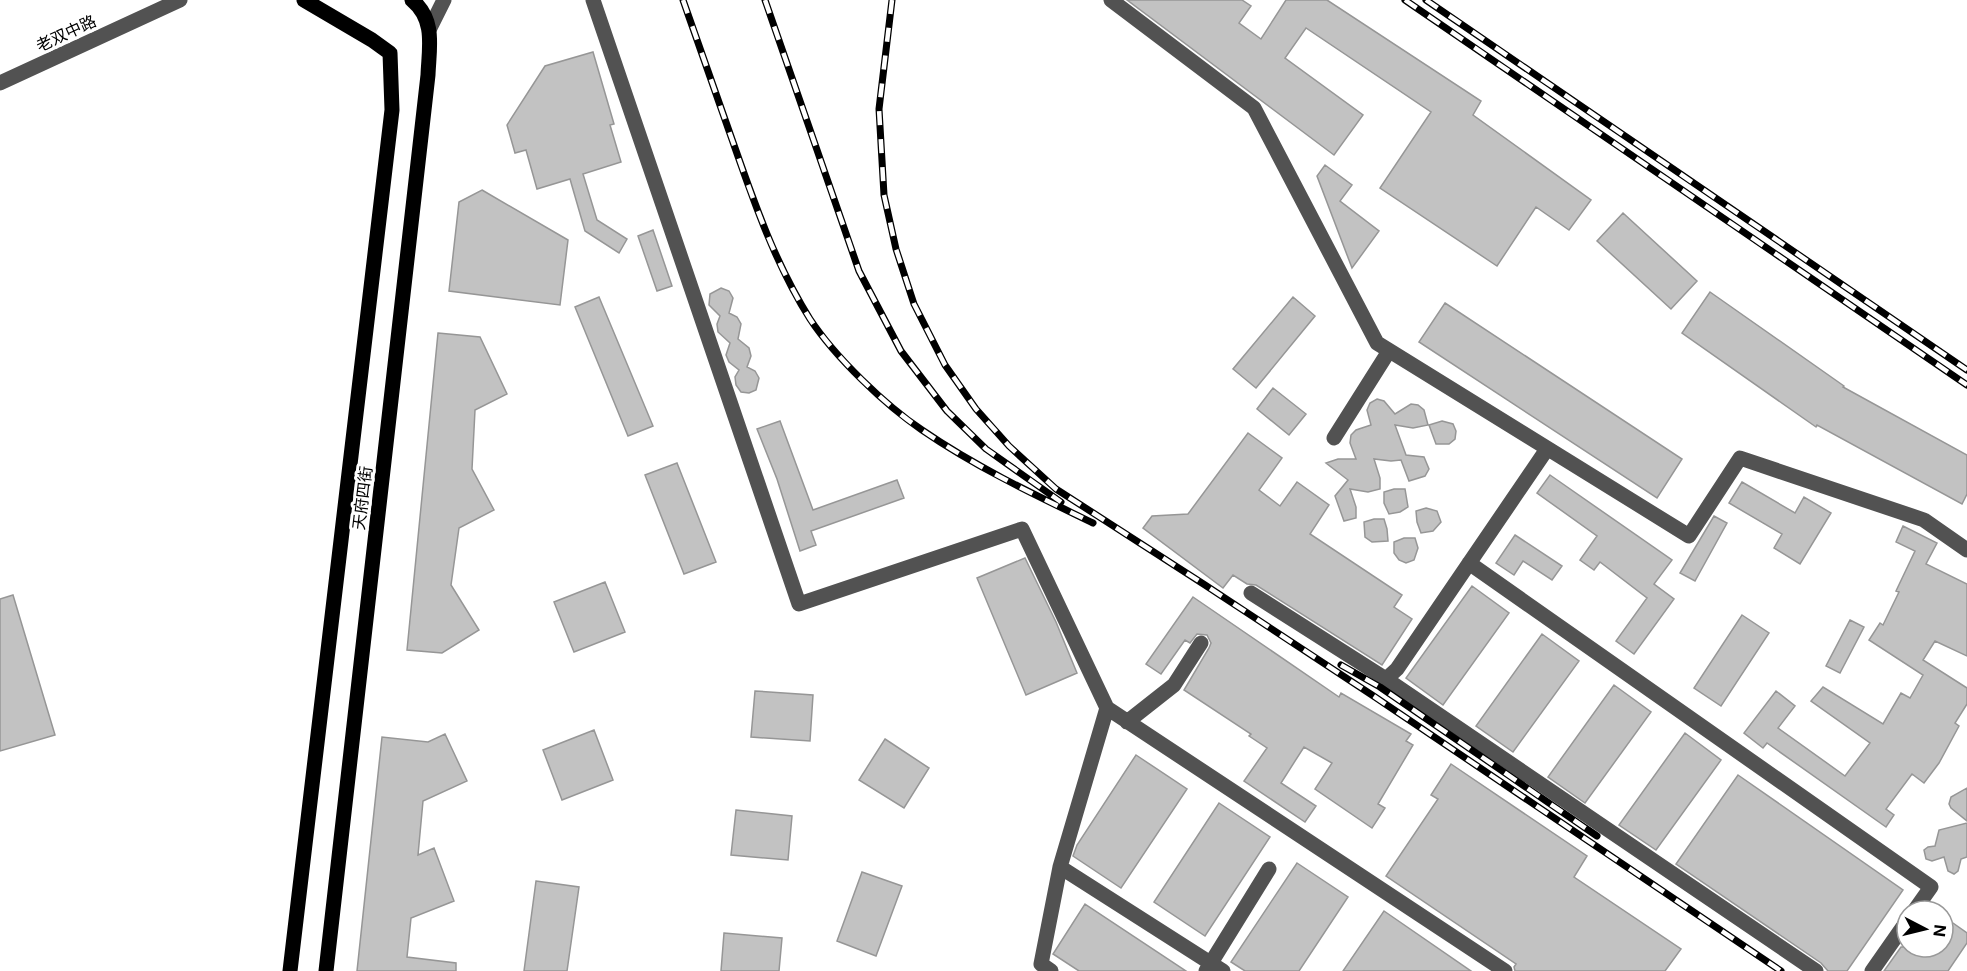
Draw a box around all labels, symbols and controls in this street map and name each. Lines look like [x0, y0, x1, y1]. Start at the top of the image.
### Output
street label: 老双中路 [33, 10, 99, 56]
street label: 天府四街 [348, 465, 376, 531]
north arrow [1895, 899, 1955, 959]
text: N [1929, 924, 1951, 938]

